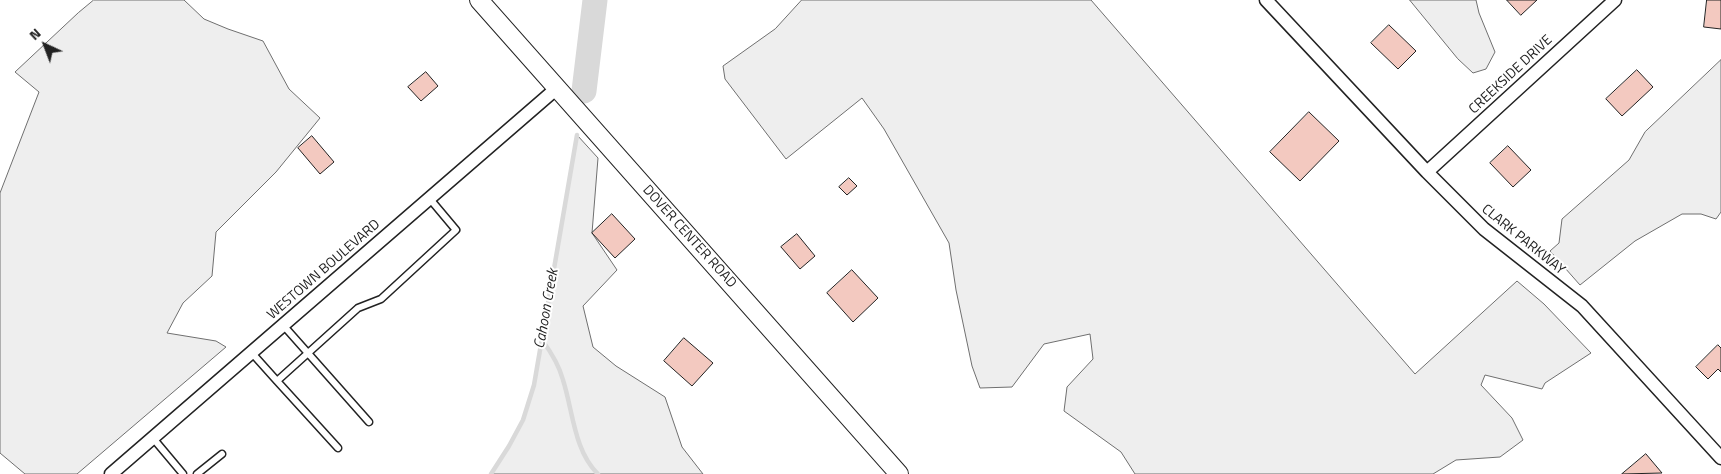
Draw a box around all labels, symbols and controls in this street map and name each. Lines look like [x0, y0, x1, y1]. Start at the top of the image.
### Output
north arrow [20, 20, 70, 70]
text: N [24, 23, 45, 45]
street label: CREEKSIDE DRIVE [1466, 32, 1556, 118]
street label: DOVER CENTER ROAD [638, 182, 740, 292]
street label: CLARK PARKWAY [1478, 201, 1568, 279]
street label: WESTOWN BOULEVARD [264, 216, 384, 324]
water label: Cahoon Creek [531, 268, 563, 350]

